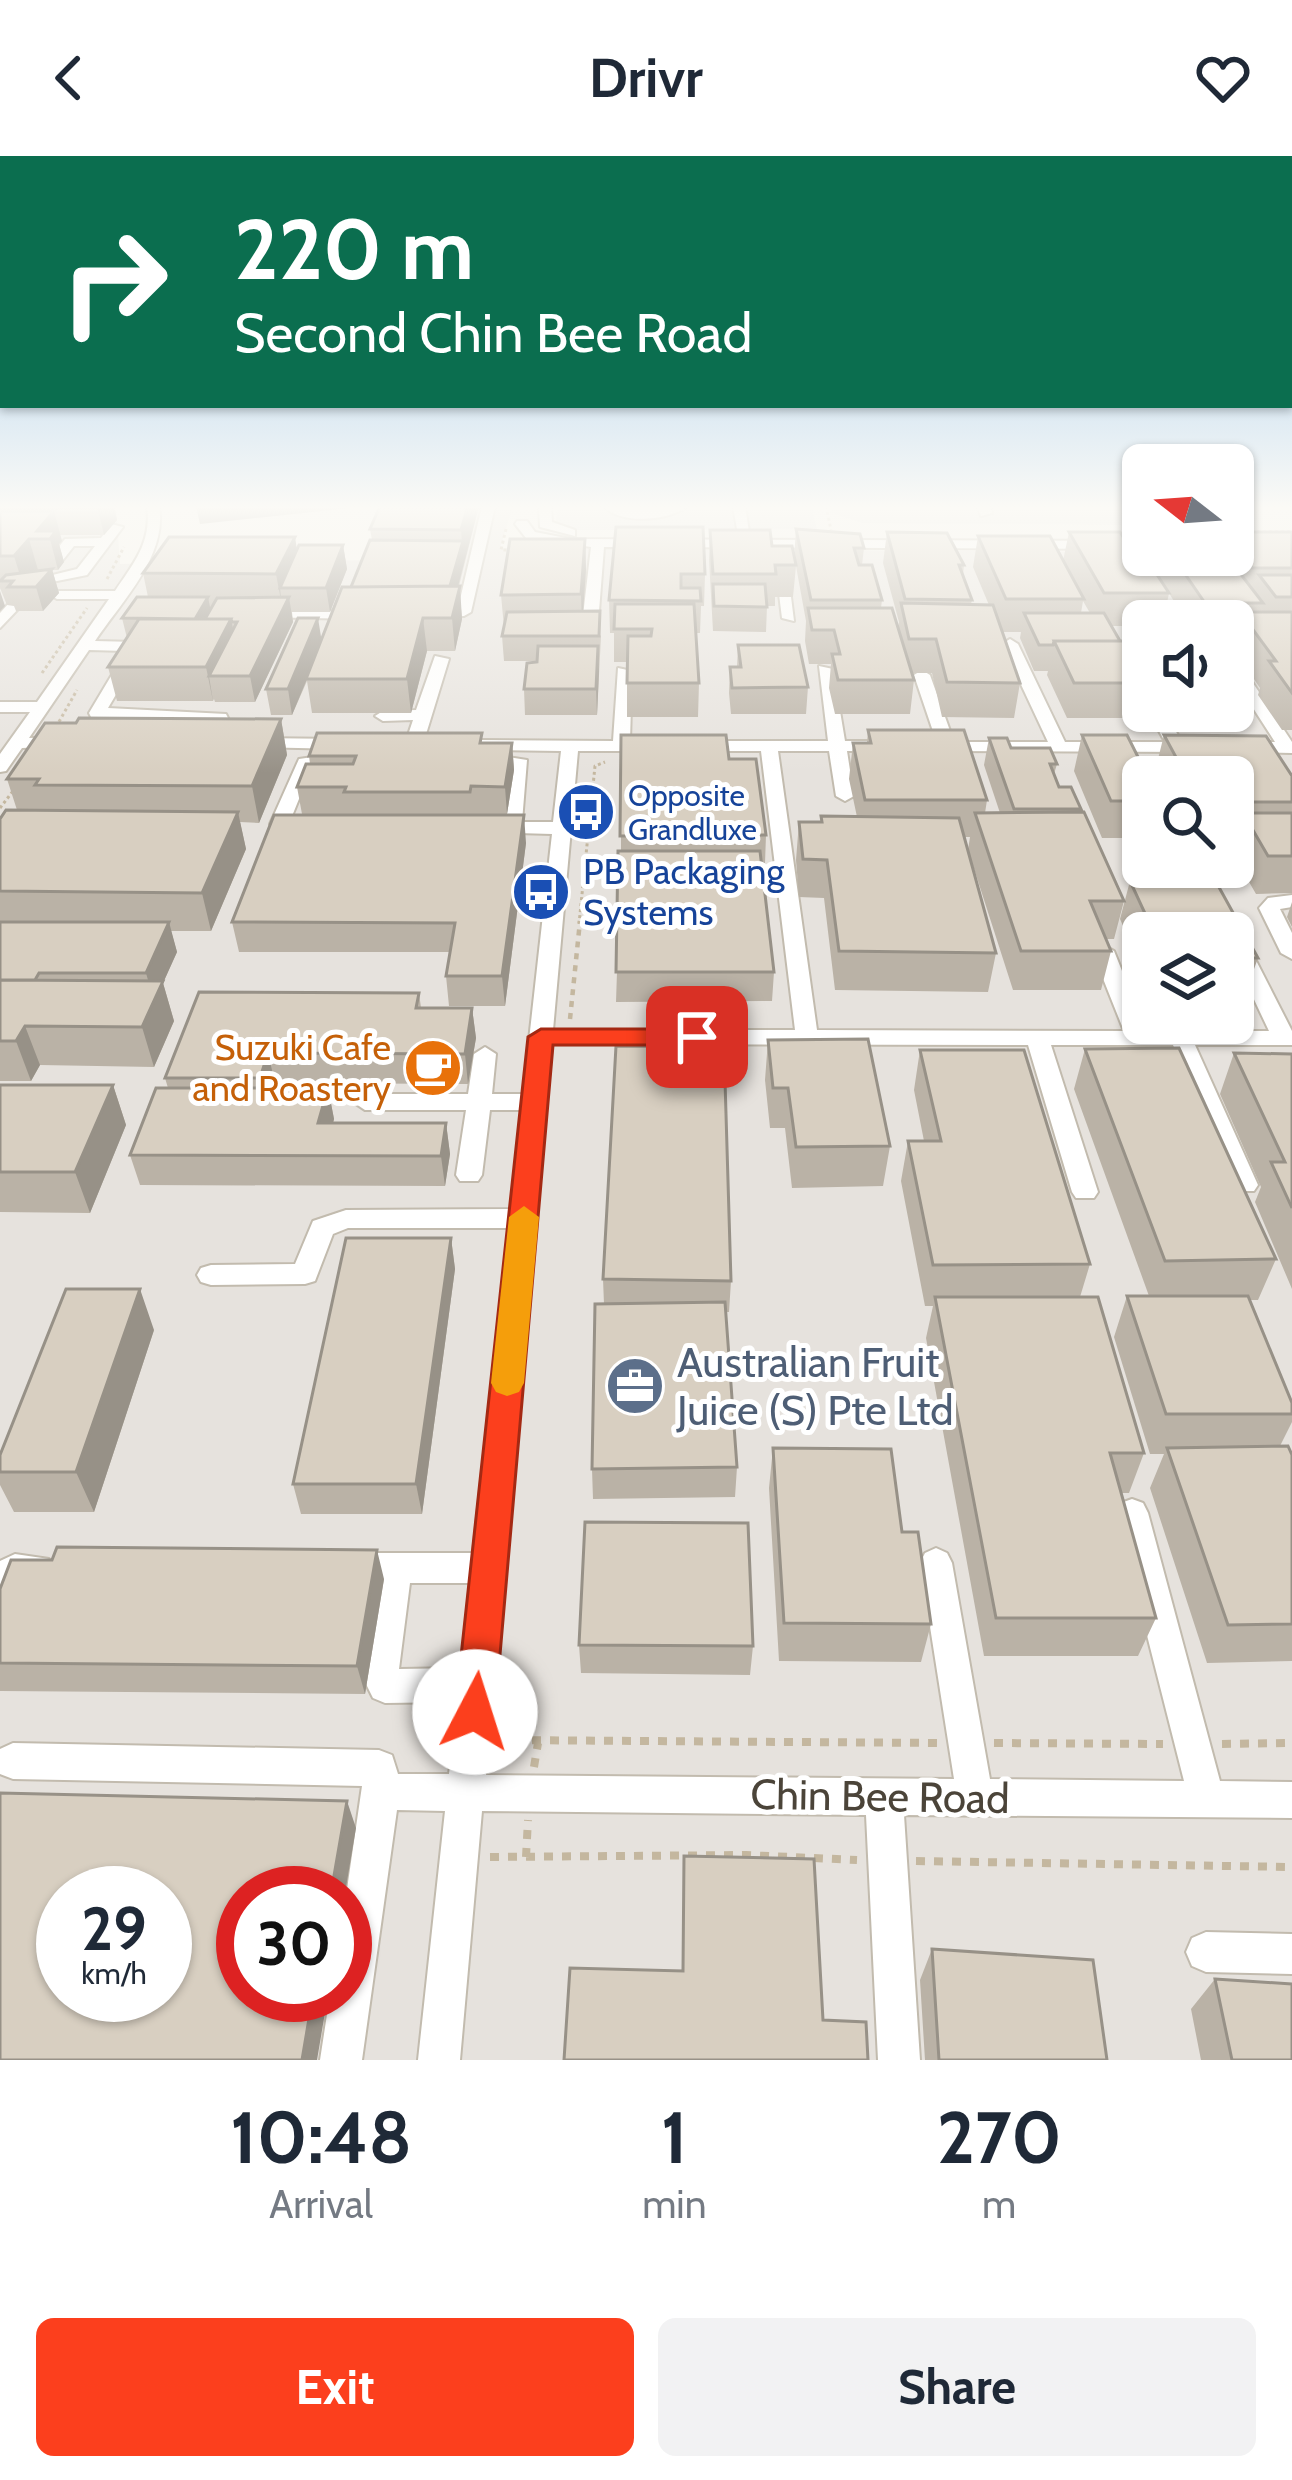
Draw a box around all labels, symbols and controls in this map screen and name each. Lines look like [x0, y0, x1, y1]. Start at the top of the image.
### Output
icon: back [36, 45, 102, 111]
text: Drivr [589, 45, 703, 111]
icon: heart [1190, 45, 1256, 111]
text: 220 m [234, 198, 474, 300]
icon: right [36, 204, 192, 360]
text: Second Chin Bee Road [234, 300, 752, 366]
north arrow [1122, 444, 1254, 576]
map controls [1122, 444, 1254, 1044]
button: sound [1122, 600, 1254, 732]
button: search [1122, 756, 1254, 888]
place label: Opposite Grandluxe [628, 777, 757, 848]
bus stop icon: Opposite Grandluxe [555, 781, 617, 843]
place label: PB Packaging Systems [583, 849, 785, 934]
bus stop icon: PB Packaging Systems [510, 861, 572, 923]
button: layers [1122, 912, 1254, 1044]
pin [646, 986, 748, 1088]
icon: arrive [664, 1004, 730, 1070]
place label: Suzuki Cafe and Roastery [193, 1025, 391, 1110]
cafe icon: Suzuki Cafe and Roastery [402, 1037, 464, 1099]
place label: Australian Fruit Juice (S) Pte Ltd [676, 1336, 954, 1436]
office icon: Australian Fruit Juice (S) Pte Ltd [604, 1355, 666, 1417]
position arrow [412, 1649, 538, 1775]
street label: Chin Bee Road [750, 1768, 1010, 1824]
speed limit sign: 30 [216, 1866, 372, 2022]
text: 29 [81, 1892, 147, 1965]
text: km/h [81, 1955, 147, 1992]
text: 10:48 [230, 2094, 412, 2181]
text: 1 [661, 2094, 688, 2181]
text: 270 [937, 2094, 1062, 2181]
text: Arrival [269, 2180, 373, 2228]
text: min [642, 2180, 706, 2228]
text: m [982, 2180, 1016, 2228]
button: Exit [36, 2318, 634, 2456]
button: Share [658, 2318, 1256, 2456]

